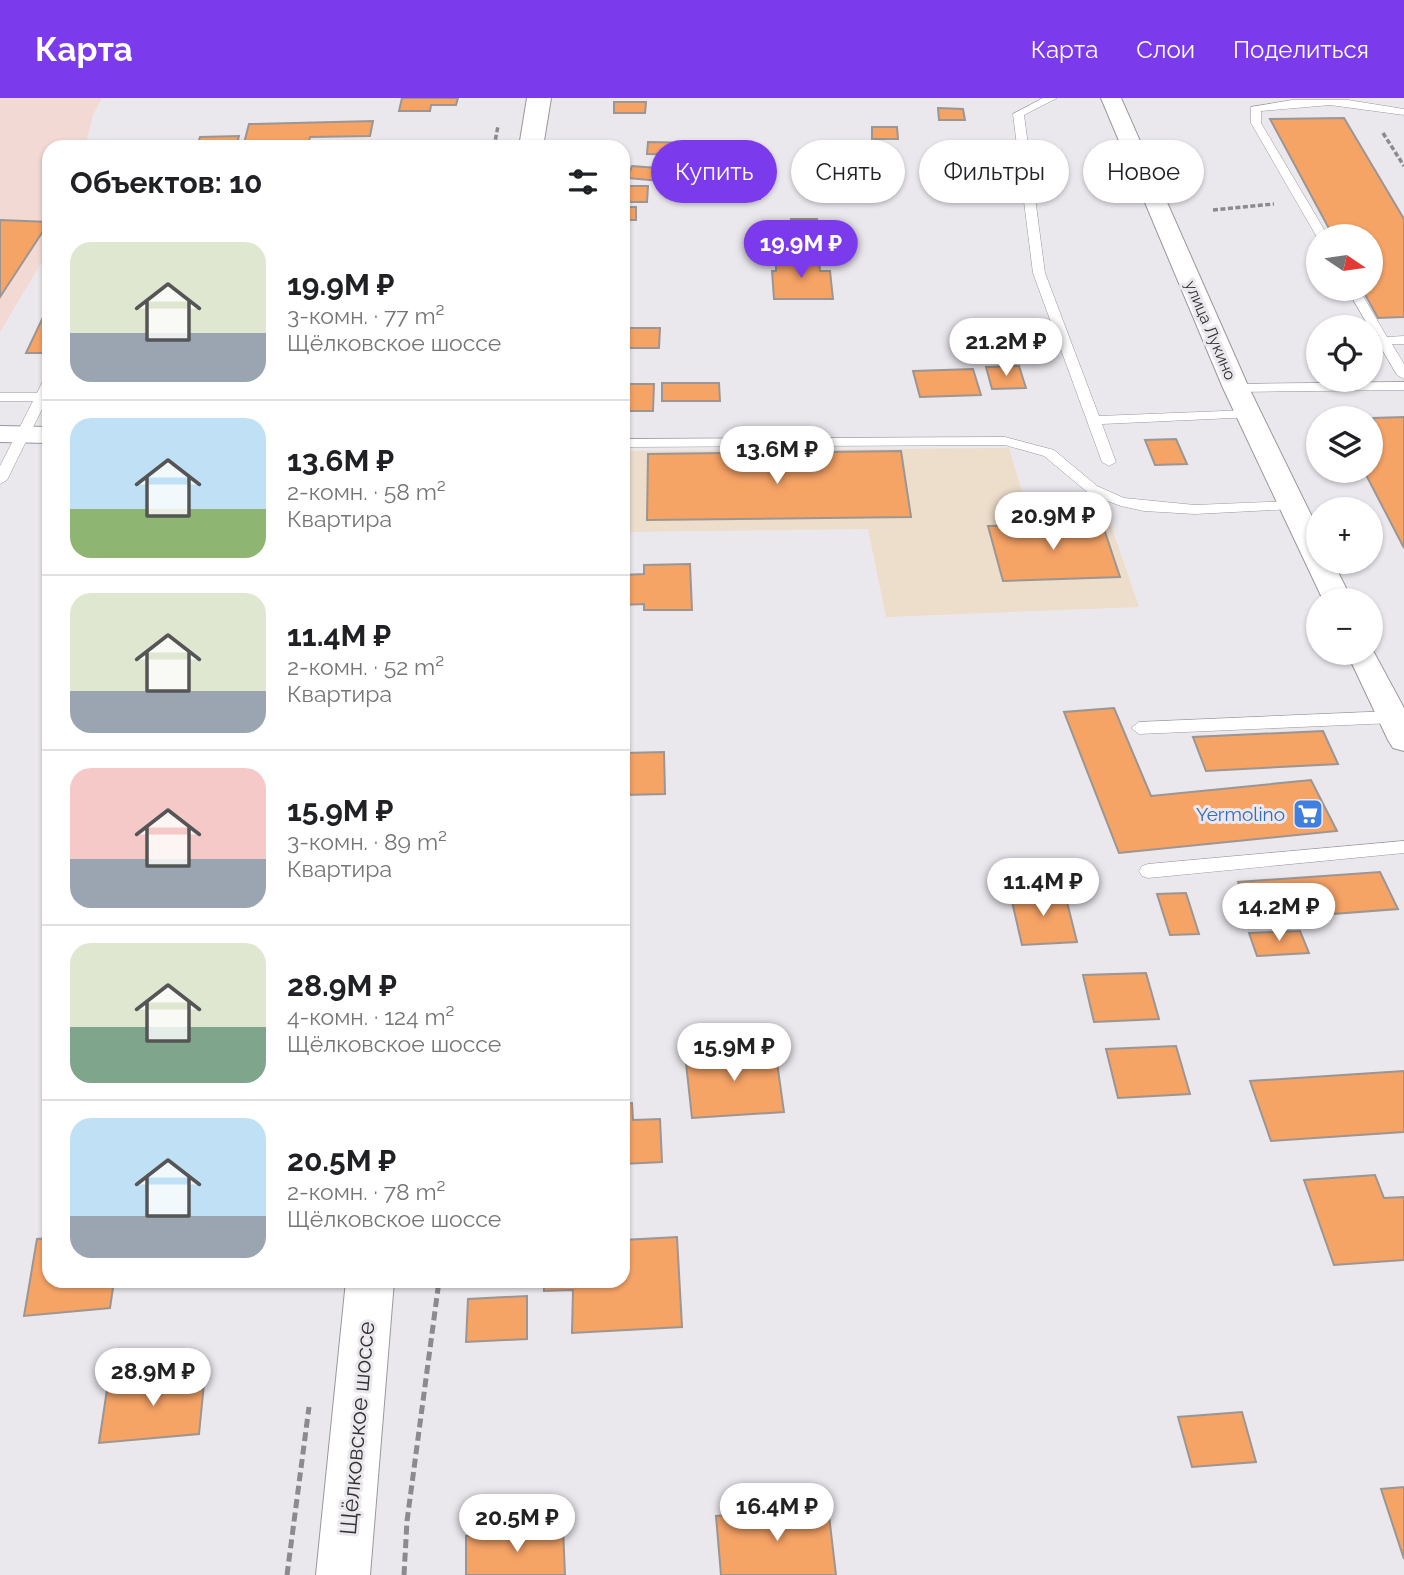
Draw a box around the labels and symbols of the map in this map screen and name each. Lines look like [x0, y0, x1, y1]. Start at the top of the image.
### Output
pin: 19.9M ₽ [736, 220, 866, 280]
north arrow [1306, 224, 1382, 301]
street label: улица Лукино [1181, 278, 1240, 383]
pin: 21.2M ₽ [941, 318, 1071, 378]
pin: 13.6M ₽ [712, 426, 842, 486]
pin: 20.9M ₽ [988, 492, 1118, 552]
supermarket icon: Yermolino [1291, 797, 1325, 831]
place label: Yermolino [1196, 803, 1285, 825]
pin: 11.4M ₽ [978, 858, 1108, 918]
pin: 14.2M ₽ [1214, 884, 1344, 943]
pin: 15.9M ₽ [669, 1024, 799, 1083]
street label: Щёлковское шоссе [334, 1320, 379, 1536]
pin: 28.9M ₽ [88, 1348, 218, 1408]
pin: 16.4M ₽ [712, 1484, 842, 1543]
pin: 20.5M ₽ [452, 1494, 582, 1554]

